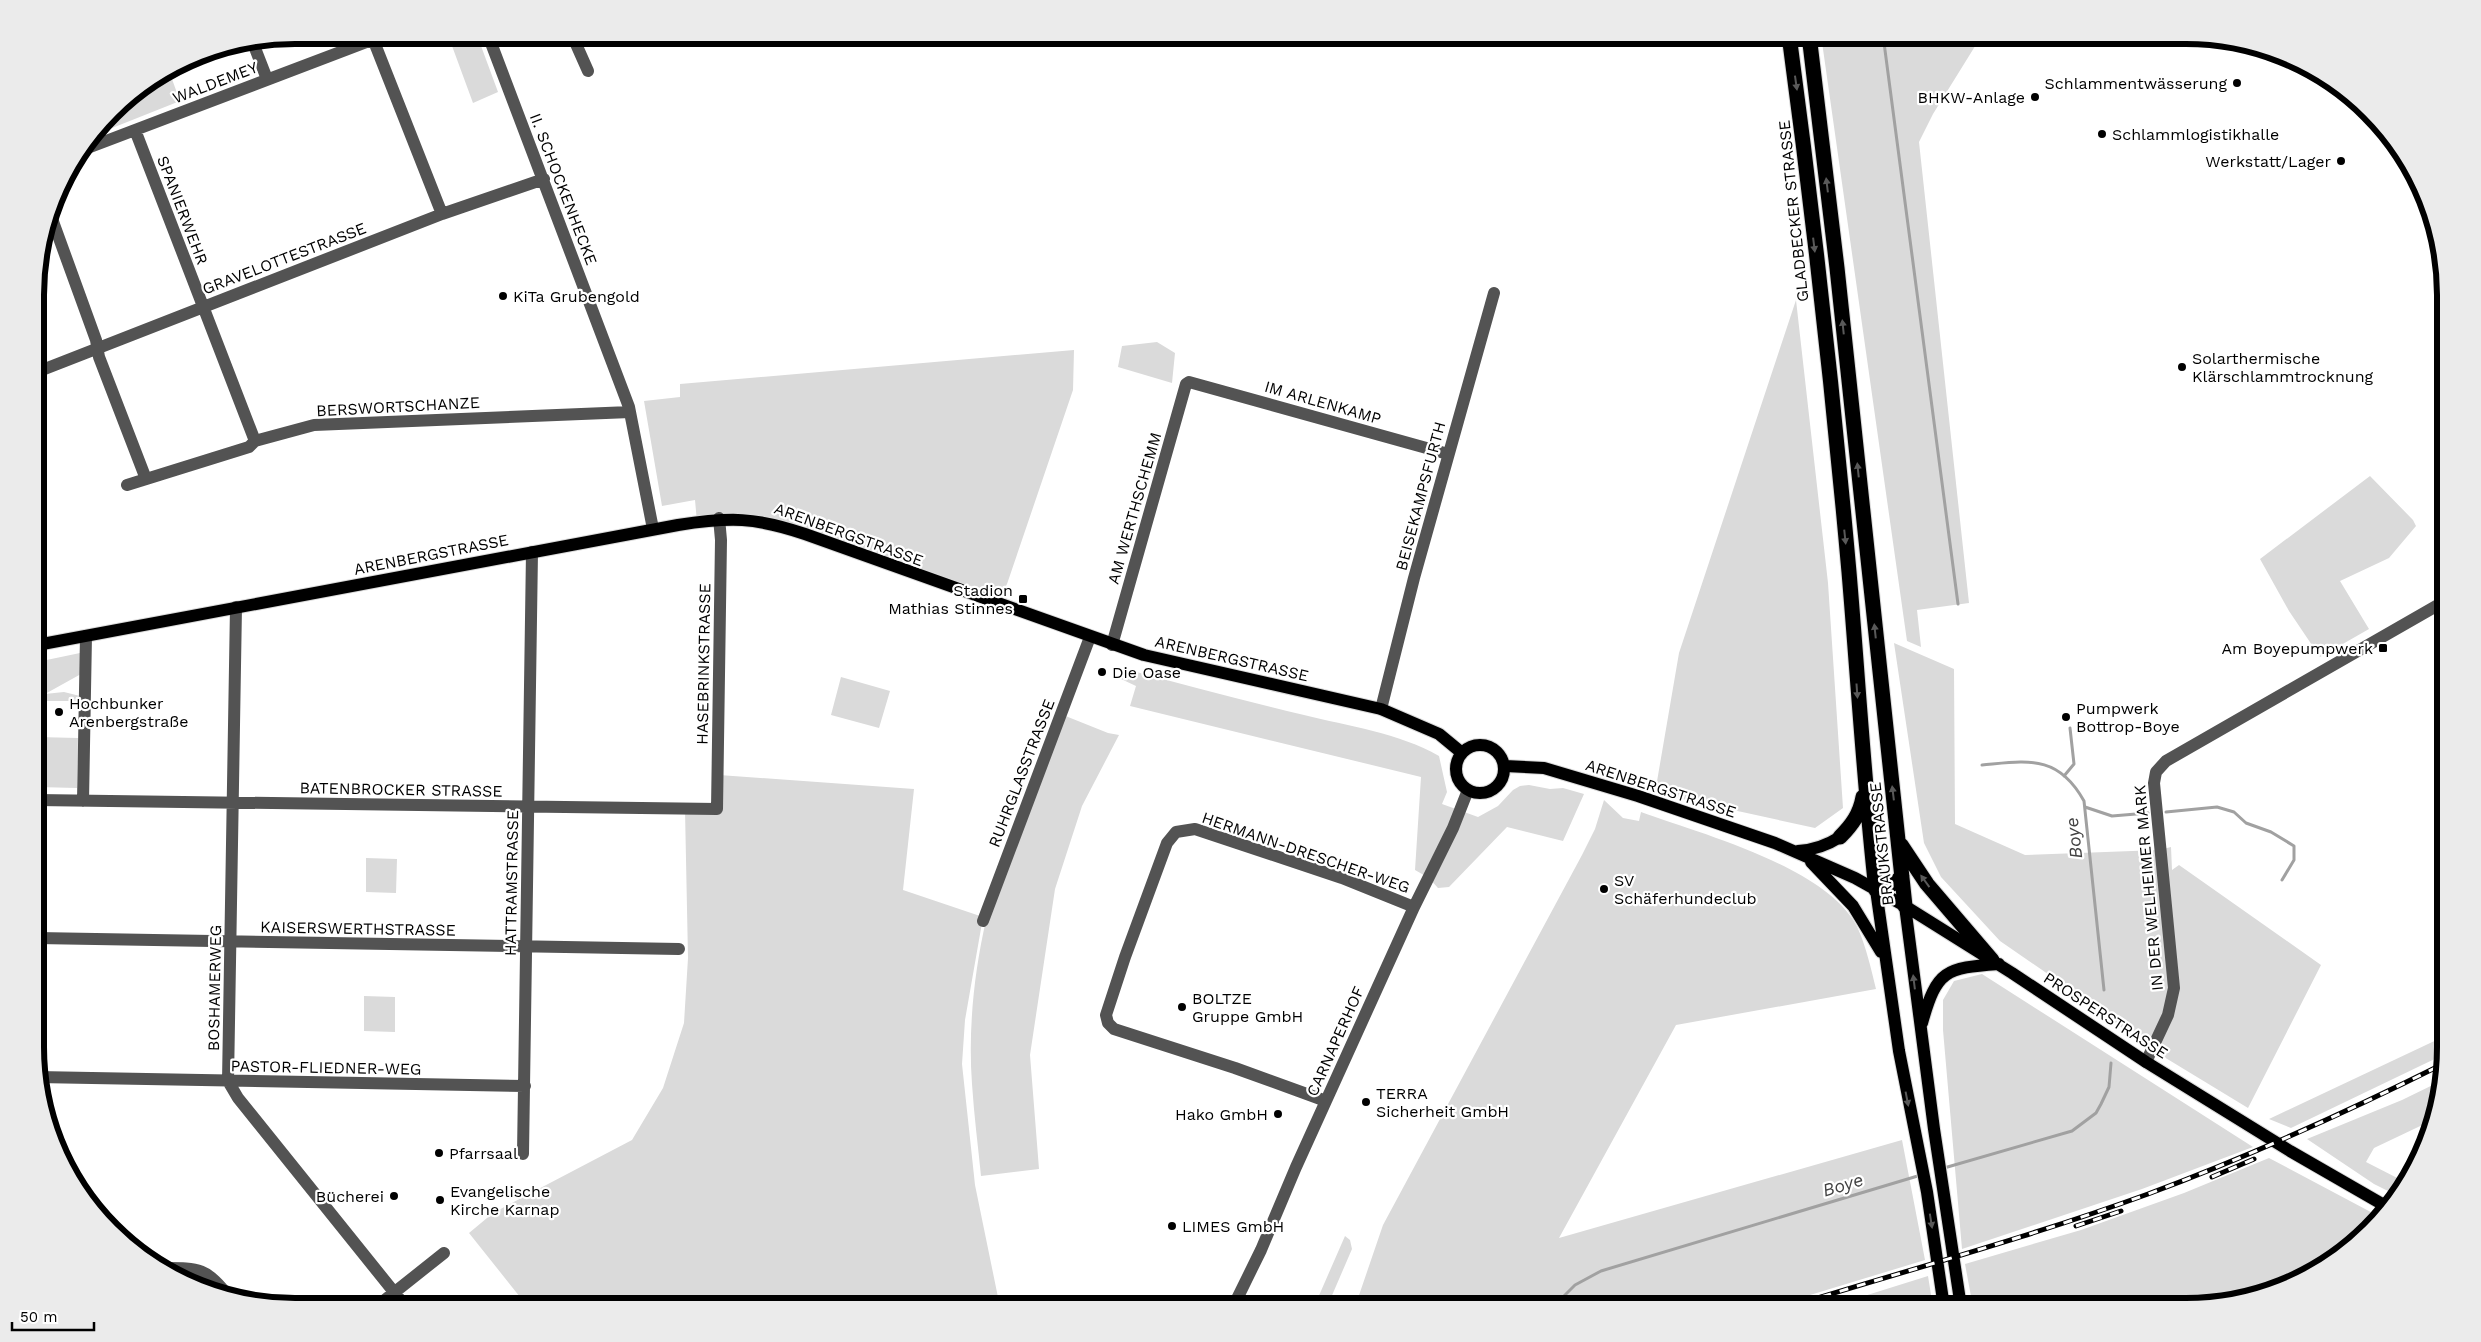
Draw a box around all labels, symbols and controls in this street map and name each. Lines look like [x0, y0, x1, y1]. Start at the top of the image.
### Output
street label: WALDEMEY [170, 58, 260, 107]
place label: Schlammentwässerung [2045, 74, 2227, 93]
one-way arrow [1792, 76, 1800, 92]
marker: Schlammentwässerung [2231, 77, 2243, 89]
place label: BHKW-Anlage [1917, 88, 2025, 107]
marker: BHKW-Anlage [2029, 91, 2041, 103]
street label: II. SCHOCKENHECKE [526, 111, 601, 268]
street label: GLADBECKER STRASSE [1775, 119, 1812, 303]
place label: Schlammlogistikhalle [2112, 125, 2279, 144]
marker: Schlammlogistikhalle [2096, 128, 2108, 140]
place label: Werkstatt/Lager [2205, 152, 2331, 171]
street label: SPANIERWEHR [153, 153, 212, 267]
marker: Werkstatt/Lager [2335, 155, 2347, 167]
one-way arrow [1823, 177, 1831, 193]
street label: GRAVELOTTESTRASSE [200, 218, 369, 299]
one-way arrow [1810, 237, 1818, 253]
place label: KiTa Grubengold [513, 287, 640, 306]
marker: KiTa Grubengold [497, 290, 509, 302]
one-way arrow [1839, 319, 1847, 335]
place label: Solarthermische Klärschlammtrocknung [2192, 349, 2374, 386]
marker: Solarthermische Klärschlammtrocknung [2176, 361, 2188, 373]
street label: IM ARLENKAMP [1262, 377, 1384, 428]
street label: BERSWORTSCHANZE [316, 393, 480, 420]
street label: BEISEKAMPSFURTH [1391, 420, 1450, 573]
street label: AM WERTHSCHEMM [1104, 430, 1165, 586]
one-way arrow [1854, 461, 1862, 477]
street label: ARENBERGSTRASSE [772, 499, 926, 570]
one-way arrow [1841, 529, 1849, 545]
street label: ARENBERGSTRASSE [352, 530, 510, 579]
place label: Stadion Mathias Stinnes [888, 581, 1013, 618]
street label: HASEBRINKSTRASSE [693, 583, 714, 745]
marker: Stadion Mathias Stinnes [1017, 593, 1029, 605]
one-way arrow [1871, 623, 1879, 639]
street label: ARENBERGSTRASSE [1153, 632, 1311, 685]
place label: Am Boyepumpwerk [2222, 639, 2373, 658]
marker: Am Boyepumpwerk [2377, 642, 2389, 654]
place label: Die Oase [1112, 663, 1181, 682]
marker: Die Oase [1096, 666, 1108, 678]
one-way arrow [1854, 683, 1862, 699]
place label: Hochbunker Arenbergstraße [69, 694, 188, 731]
street label: RUHRGLASSTRASSE [984, 696, 1059, 850]
place label: Pumpwerk Bottrop-Boye [2076, 699, 2180, 736]
marker: Hochbunker Arenbergstraße [53, 706, 65, 718]
marker: Pumpwerk Bottrop-Boye [2060, 711, 2072, 723]
street label: ARENBERGSTRASSE [1583, 755, 1739, 822]
street label: BATENBROCKER STRASSE [299, 778, 503, 801]
street label: BRAUKSTRASSE [1866, 781, 1897, 907]
street label: IN DER WELHEIMER MARK [2130, 784, 2167, 992]
one-way arrow [1889, 785, 1897, 801]
street label: HERMANN-DRESCHER-WEG [1199, 808, 1412, 897]
street label: HATTRAMSTRASSE [501, 810, 522, 956]
water label: Boye [2061, 816, 2086, 860]
place label: SV Schäferhundeclub [1614, 871, 1757, 908]
one-way arrow [1920, 874, 1930, 888]
marker: SV Schäferhundeclub [1598, 883, 1610, 895]
street label: KAISERSWERTHSTRASSE [260, 917, 456, 940]
street label: BOSHAMERWEG [204, 925, 225, 1051]
street label: PROSPERSTRASSE [2040, 968, 2171, 1063]
one-way arrow [1910, 974, 1918, 990]
street label: CARNAPERHOF [1303, 983, 1368, 1099]
place label: BOLTZE Gruppe GmbH [1192, 989, 1303, 1026]
marker: BOLTZE Gruppe GmbH [1176, 1001, 1188, 1013]
street label: PASTOR-FLIEDNER-WEG [230, 1056, 422, 1079]
place label: TERRA Sicherheit GmbH [1376, 1084, 1509, 1121]
one-way arrow [1904, 1091, 1912, 1107]
marker: TERRA Sicherheit GmbH [1360, 1096, 1372, 1108]
place label: Hako GmbH [1175, 1105, 1268, 1124]
marker: Hako GmbH [1272, 1108, 1284, 1120]
place label: Pfarrsaal [449, 1144, 518, 1163]
marker: Pfarrsaal [433, 1147, 445, 1159]
water label: Boye [1820, 1168, 1866, 1201]
place label: Evangelische Kirche Karnap [450, 1182, 559, 1219]
place label: Bücherei [316, 1187, 384, 1206]
marker: Bücherei [388, 1190, 400, 1202]
marker: Evangelische Kirche Karnap [434, 1194, 446, 1206]
one-way arrow [1927, 1213, 1935, 1229]
place label: LIMES GmbH [1182, 1217, 1284, 1236]
marker: LIMES GmbH [1166, 1220, 1178, 1232]
scale bar [12, 1300, 95, 1332]
text: 50 m [20, 1308, 57, 1326]

